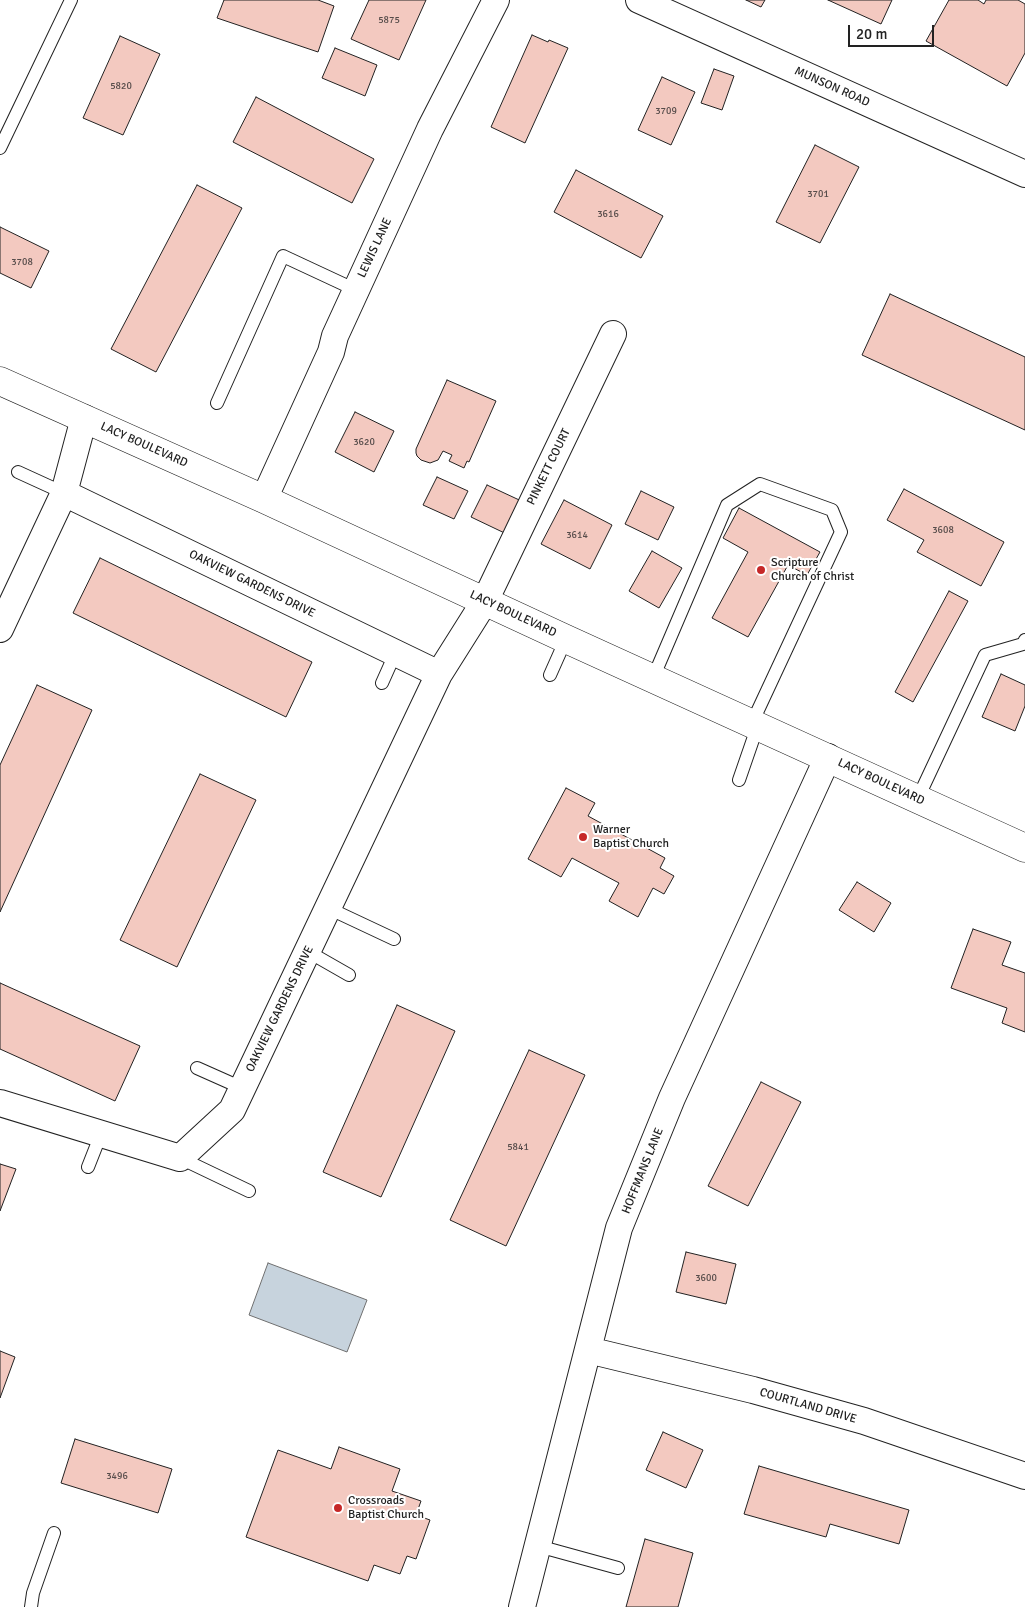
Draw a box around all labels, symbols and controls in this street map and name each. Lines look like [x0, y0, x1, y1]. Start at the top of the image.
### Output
house number: 5875 [378, 14, 400, 26]
scale bar [850, 15, 936, 47]
text: 20 m [856, 25, 887, 43]
street label: MUNSON ROAD [792, 64, 872, 110]
house number: 5820 [110, 80, 132, 92]
house number: 3709 [655, 105, 677, 117]
house number: 3701 [807, 188, 829, 200]
house number: 3616 [597, 208, 619, 220]
street label: LEWIS LANE [355, 216, 395, 280]
house number: 3708 [11, 256, 33, 268]
street label: LACY BOULEVARD [98, 419, 190, 471]
street label: PINKETT COURT [524, 426, 574, 508]
house number: 3620 [353, 436, 375, 448]
house number: 3608 [932, 524, 954, 536]
house number: 3614 [566, 529, 588, 541]
street label: OAKVIEW GARDENS DRIVE [186, 547, 318, 621]
place label: Scripture Church of Christ [771, 556, 854, 584]
marker: Scripture Church of Christ [755, 564, 767, 576]
street label: LACY BOULEVARD [467, 588, 559, 640]
street label: LACY BOULEVARD [835, 756, 927, 808]
place label: Warner Baptist Church [593, 823, 669, 851]
marker: Warner Baptist Church [577, 831, 589, 843]
street label: OAKVIEW GARDENS DRIVE [243, 943, 317, 1075]
street label: HOFFMANS LANE [619, 1126, 667, 1216]
house number: 5841 [507, 1141, 529, 1153]
house number: 3600 [695, 1272, 717, 1284]
street label: COURTLAND DRIVE [758, 1385, 858, 1427]
house number: 3496 [106, 1470, 128, 1482]
place label: Crossroads Baptist Church [348, 1494, 424, 1522]
marker: Crossroads Baptist Church [332, 1502, 344, 1514]

